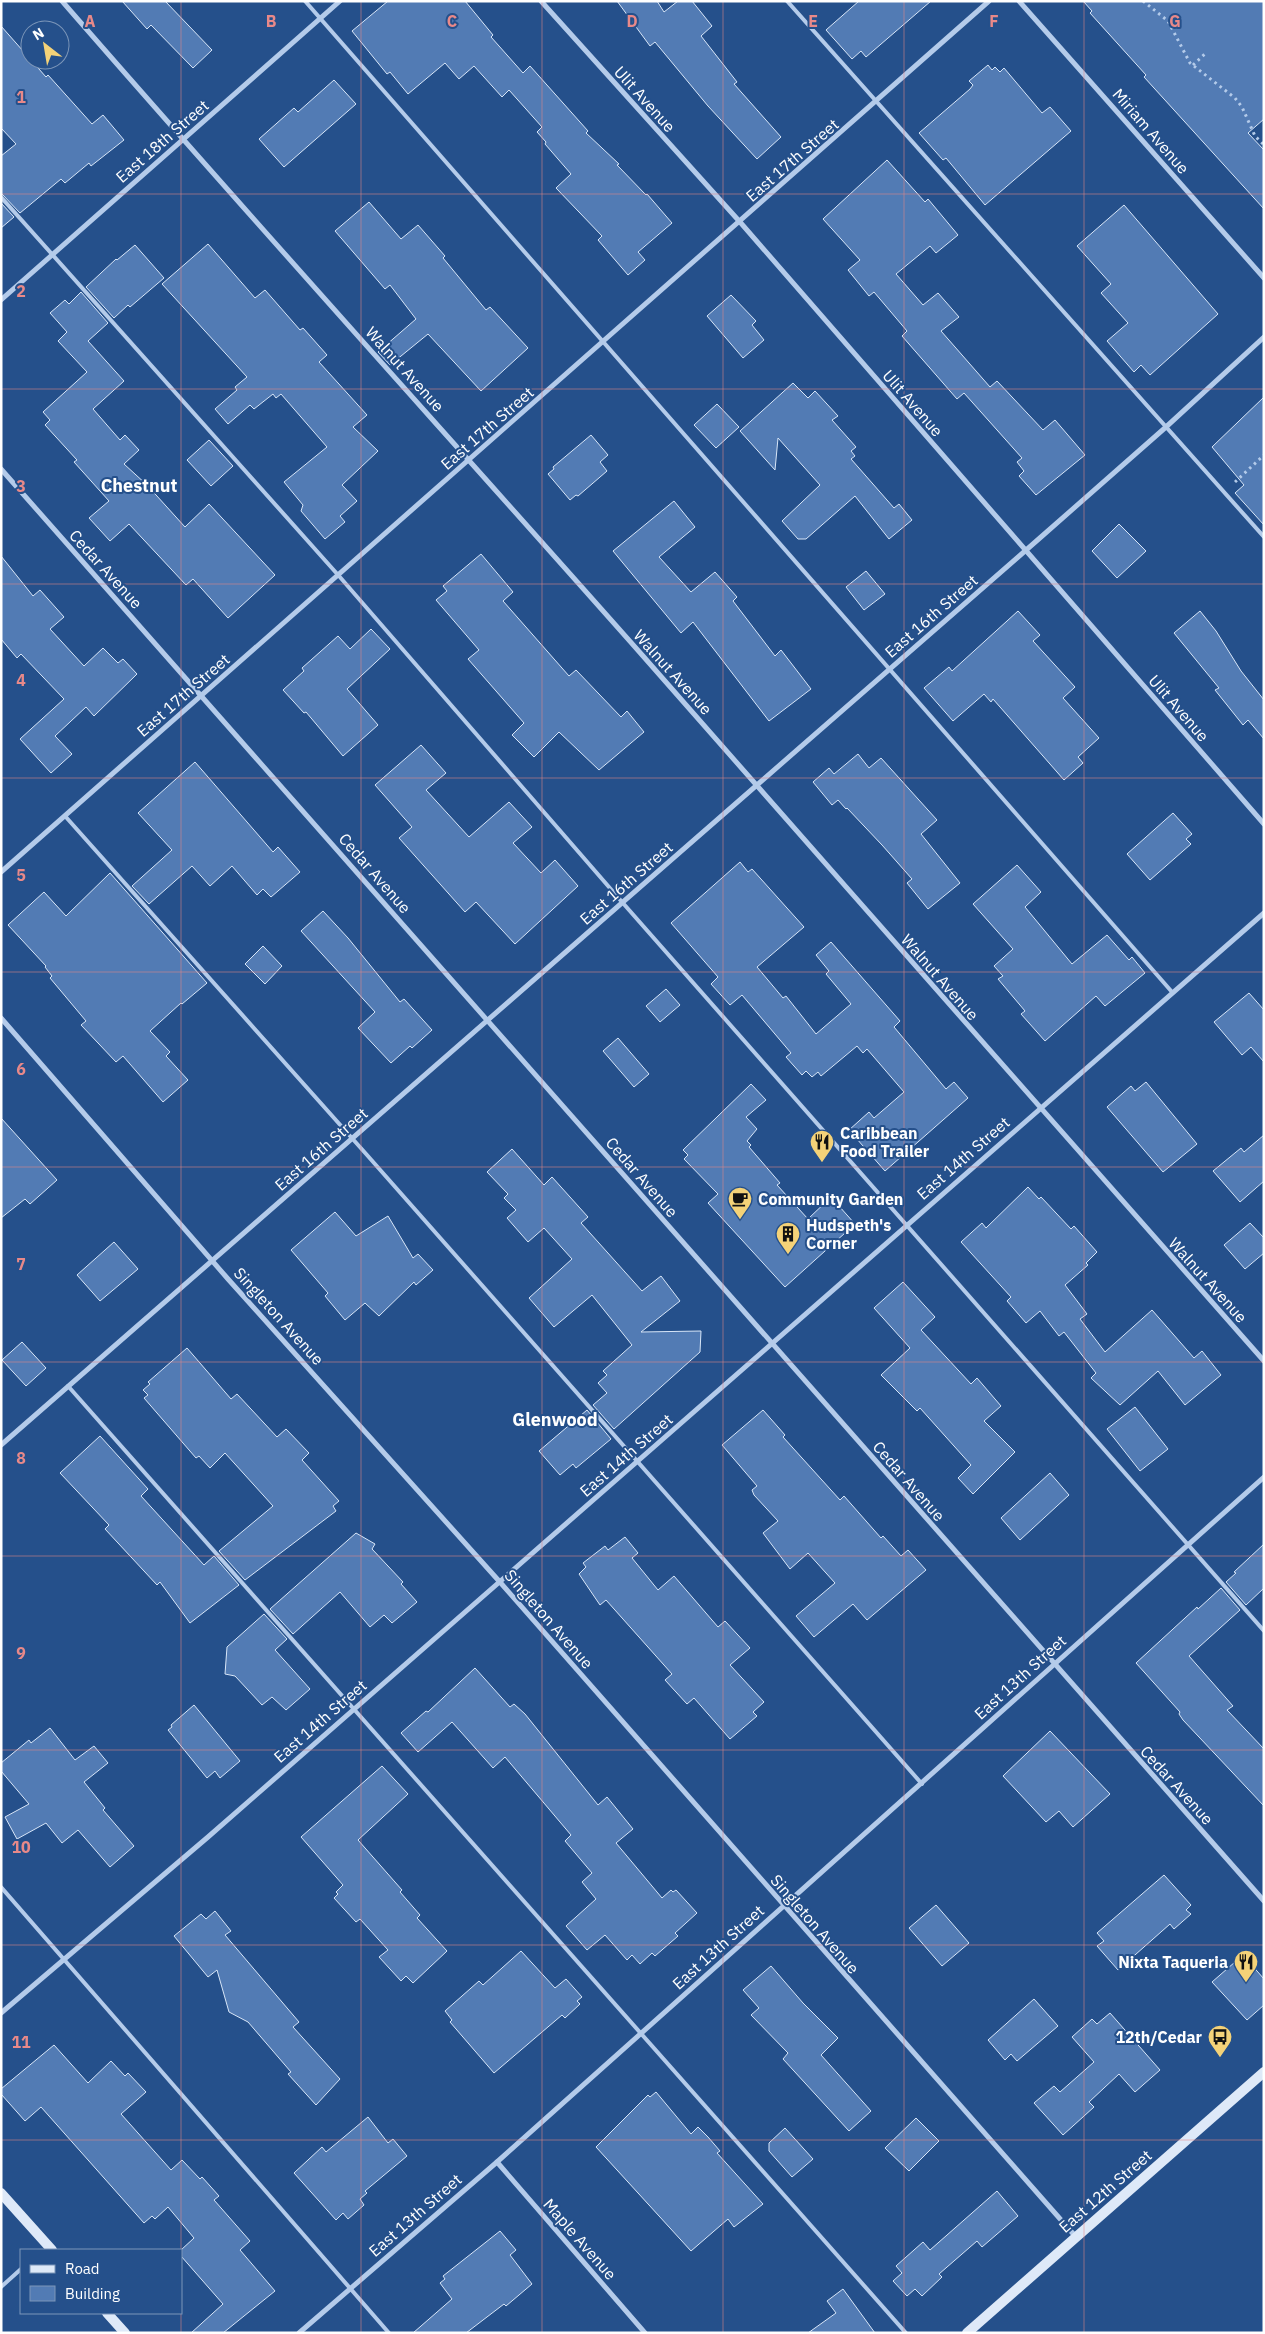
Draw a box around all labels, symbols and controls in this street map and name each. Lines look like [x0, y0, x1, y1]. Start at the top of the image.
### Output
text: A [85, 11, 96, 31]
text: B [266, 11, 277, 31]
text: C [447, 11, 457, 31]
text: D [626, 11, 638, 31]
text: E [808, 11, 818, 31]
text: F [989, 11, 999, 31]
text: G [1169, 11, 1181, 31]
north arrow [20, 20, 70, 70]
text: N [29, 24, 47, 44]
street label: Ulit Avenue [610, 62, 680, 136]
street label: Miriam Avenue [1108, 84, 1194, 178]
text: 1 [16, 87, 26, 107]
street label: East 18th Street [111, 95, 213, 187]
street label: East 17th Street [741, 114, 843, 206]
text: 2 [16, 281, 26, 301]
street label: Walnut Avenue [361, 322, 449, 416]
street label: Ulit Avenue [879, 365, 948, 441]
street label: East 17th Street [436, 382, 538, 474]
district label: Chestnut [101, 474, 177, 497]
text: 3 [16, 476, 26, 496]
street label: Cedar Avenue [65, 525, 147, 613]
street label: East 16th Street [880, 570, 982, 662]
street label: Walnut Avenue [629, 625, 717, 719]
street label: East 17th Street [132, 649, 234, 741]
text: 4 [16, 670, 26, 690]
street label: Ulit Avenue [1145, 670, 1214, 746]
street label: Cedar Avenue [335, 829, 415, 917]
street label: East 16th Street [575, 837, 677, 929]
text: 5 [16, 865, 26, 885]
street label: Walnut Avenue [897, 930, 983, 1024]
text: 6 [16, 1059, 26, 1079]
street label: East 16th Street [270, 1103, 372, 1195]
street label: East 14th Street [912, 1112, 1014, 1204]
place label: Caribbean Food Trailer [840, 1123, 930, 1161]
restaurant icon: Caribbean Food Trailer [809, 1129, 835, 1163]
street label: Cedar Avenue [602, 1133, 682, 1221]
cafe icon: Community Garden [727, 1186, 753, 1220]
place label: Community Garden [758, 1189, 903, 1209]
place label: Hudspeth's Corner [806, 1215, 891, 1253]
building icon: Hudspeth's Corner [775, 1221, 801, 1255]
street label: Walnut Avenue [1164, 1233, 1252, 1327]
text: 7 [16, 1254, 26, 1274]
street label: Singleton Avenue [230, 1263, 328, 1369]
district label: Glenwood [512, 1408, 598, 1431]
street label: East 14th Street [575, 1409, 677, 1501]
street label: Cedar Avenue [869, 1437, 949, 1525]
text: 8 [16, 1448, 26, 1468]
street label: Singleton Avenue [501, 1565, 598, 1673]
street label: East 13th Street [970, 1631, 1070, 1723]
text: 9 [16, 1643, 26, 1663]
street label: East 14th Street [269, 1675, 371, 1767]
street label: Cedar Avenue [1136, 1741, 1218, 1829]
text: 10 [11, 1837, 31, 1857]
street label: Singleton Avenue [767, 1870, 864, 1978]
street label: East 13th Street [668, 1901, 768, 1993]
restaurant icon: Nixta Taqueria [1233, 1949, 1259, 1983]
place label: Nixta Taqueria [1118, 1952, 1228, 1972]
bus stop icon: 12th/Cedar [1207, 2024, 1233, 2058]
place label: 12th/Cedar [1115, 2027, 1203, 2047]
text: 11 [11, 2032, 31, 2052]
street label: East 12th Street [1054, 2145, 1156, 2237]
street label: East 13th Street [364, 2169, 466, 2261]
street label: Maple Avenue [539, 2194, 621, 2284]
legend [20, 2249, 182, 2314]
text: Road [65, 2259, 100, 2278]
text: Building [65, 2284, 120, 2303]

